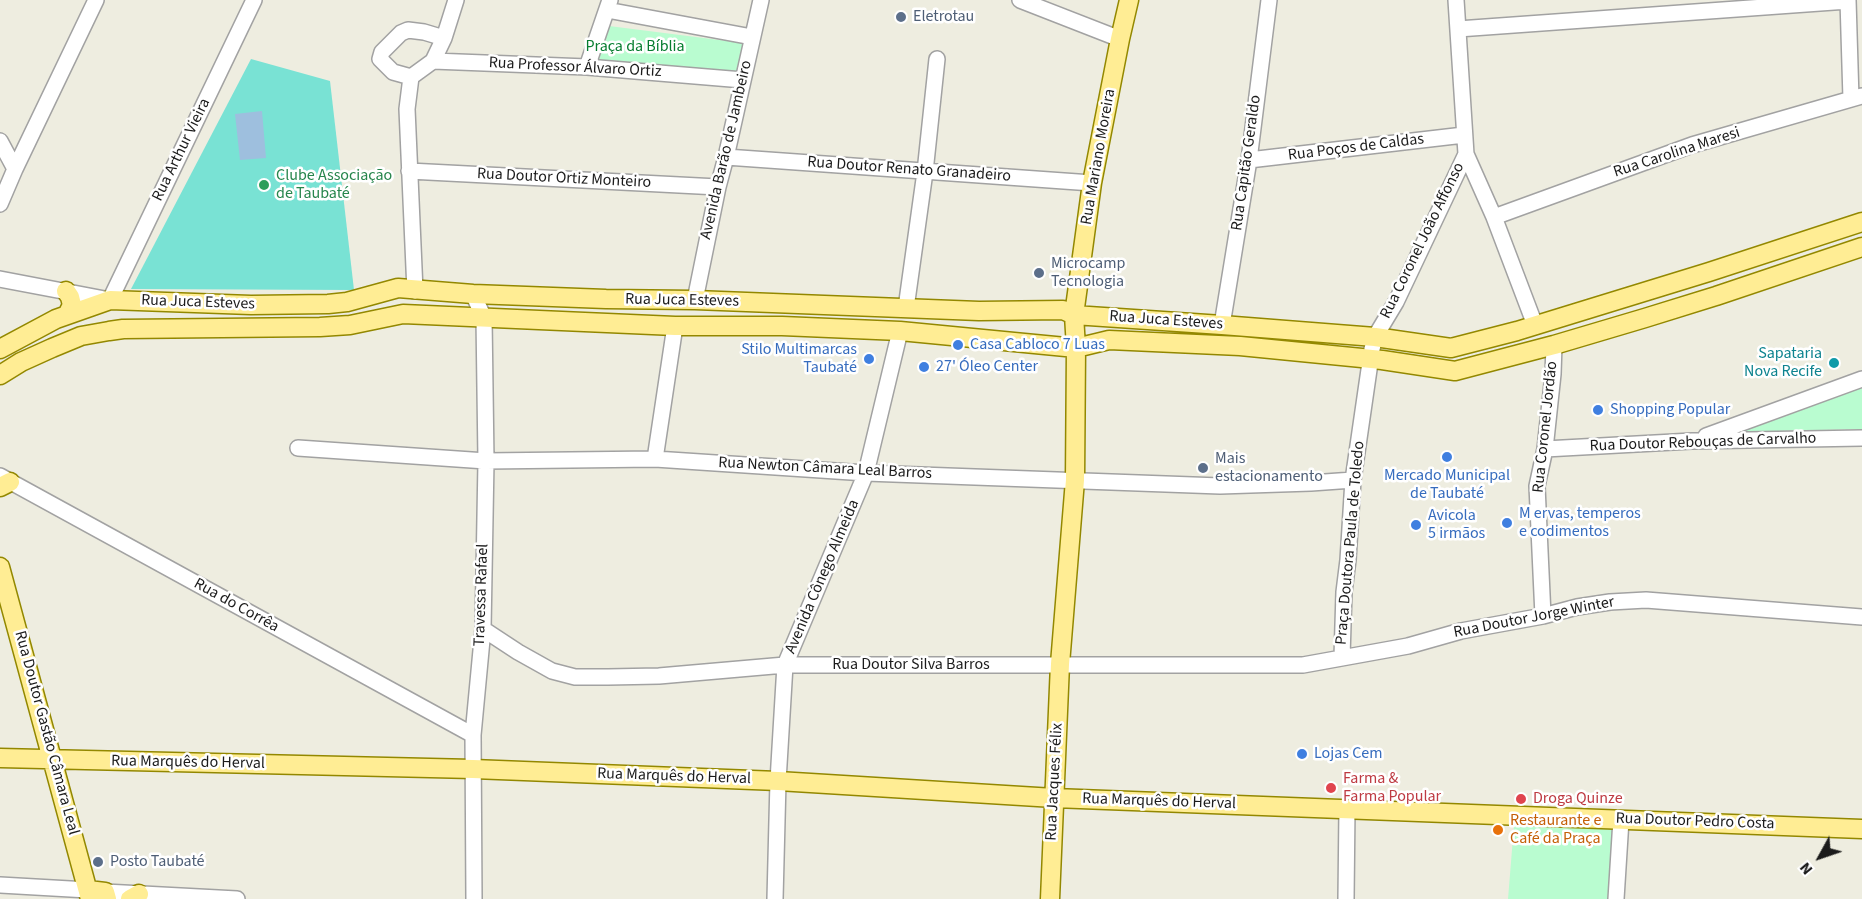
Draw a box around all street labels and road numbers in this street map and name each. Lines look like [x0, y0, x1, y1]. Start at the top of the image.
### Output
street label: Rua Professor Álvaro Ortiz [488, 54, 662, 82]
street label: Avenida Barão de Jambeiro [697, 59, 757, 241]
street label: Rua Mariano Moreira [1078, 88, 1120, 226]
street label: Rua Capitão Geraldo [1228, 94, 1266, 232]
street label: Rua Arthur Vieira [149, 95, 215, 205]
street label: Rua Carolina Maresi [1611, 123, 1743, 183]
street label: Rua Poços de Caldas [1287, 130, 1425, 166]
street label: Rua Doutor Renato Granadeiro [806, 153, 1012, 187]
street label: Rua Coronel João Affonso [1377, 160, 1469, 322]
street label: Rua Doutor Ortiz Monteiro [476, 165, 652, 193]
street label: Rua Juca Esteves [625, 290, 739, 312]
street label: Rua Juca Esteves [141, 291, 255, 315]
street label: Rua Juca Esteves [1109, 307, 1223, 335]
street label: Rua Coronel Jordão [1530, 360, 1562, 494]
street label: Rua Doutor Rebouças de Carvalho [1589, 429, 1817, 457]
street label: Praça Doutora Paula de Toledo [1333, 440, 1369, 646]
street label: Rua Newton Câmara Leal Barros [718, 454, 932, 484]
street label: Avenida Cônego Almeida [782, 497, 864, 657]
street label: Travessa Rafael [471, 543, 493, 647]
street label: Rua do Corrêa [190, 575, 282, 637]
street label: Rua Doutor Jorge Winter [1452, 593, 1616, 643]
street label: Rua Doutor Gastão Câmara Leal [9, 629, 83, 837]
street label: Rua Doutor Silva Barros [832, 655, 990, 675]
street label: Rua Jacques Félix [1042, 723, 1068, 841]
street label: Rua Marquês do Herval [111, 752, 265, 774]
street label: Rua Marquês do Herval [597, 765, 751, 789]
street label: Rua Marquês do Herval [1082, 790, 1236, 814]
street label: Rua Doutor Pedro Costa [1615, 810, 1775, 834]

